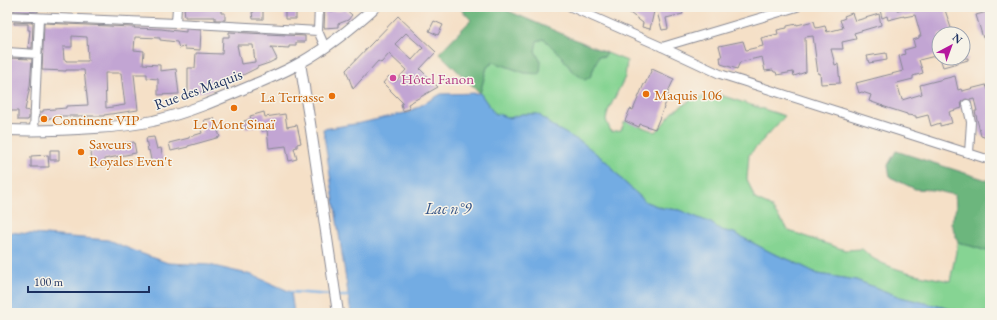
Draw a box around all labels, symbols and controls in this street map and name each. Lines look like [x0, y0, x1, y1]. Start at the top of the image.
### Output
north arrow [931, 26, 971, 66]
text: N [950, 30, 966, 47]
street label: Rue des Maquis [151, 64, 245, 114]
place label: Hôtel Fanon [401, 69, 474, 88]
marker: Hôtel Fanon [388, 73, 398, 83]
place label: Maquis 106 [654, 85, 722, 104]
place label: La Terrasse [260, 87, 324, 106]
marker: Maquis 106 [641, 89, 651, 99]
marker: La Terrasse [327, 91, 337, 101]
marker: Le Mont Sinaï [229, 103, 239, 113]
place label: Continent VIP [52, 110, 139, 129]
marker: Continent VIP [39, 114, 49, 124]
place label: Le Mont Sinaï [193, 114, 275, 133]
place label: Saveurs Royales Even't [89, 134, 172, 170]
marker: Saveurs Royales Even't [76, 147, 86, 157]
water label: Lac n°9 [424, 198, 472, 219]
scale bar [28, 268, 149, 294]
text: 100 m [34, 274, 64, 290]

